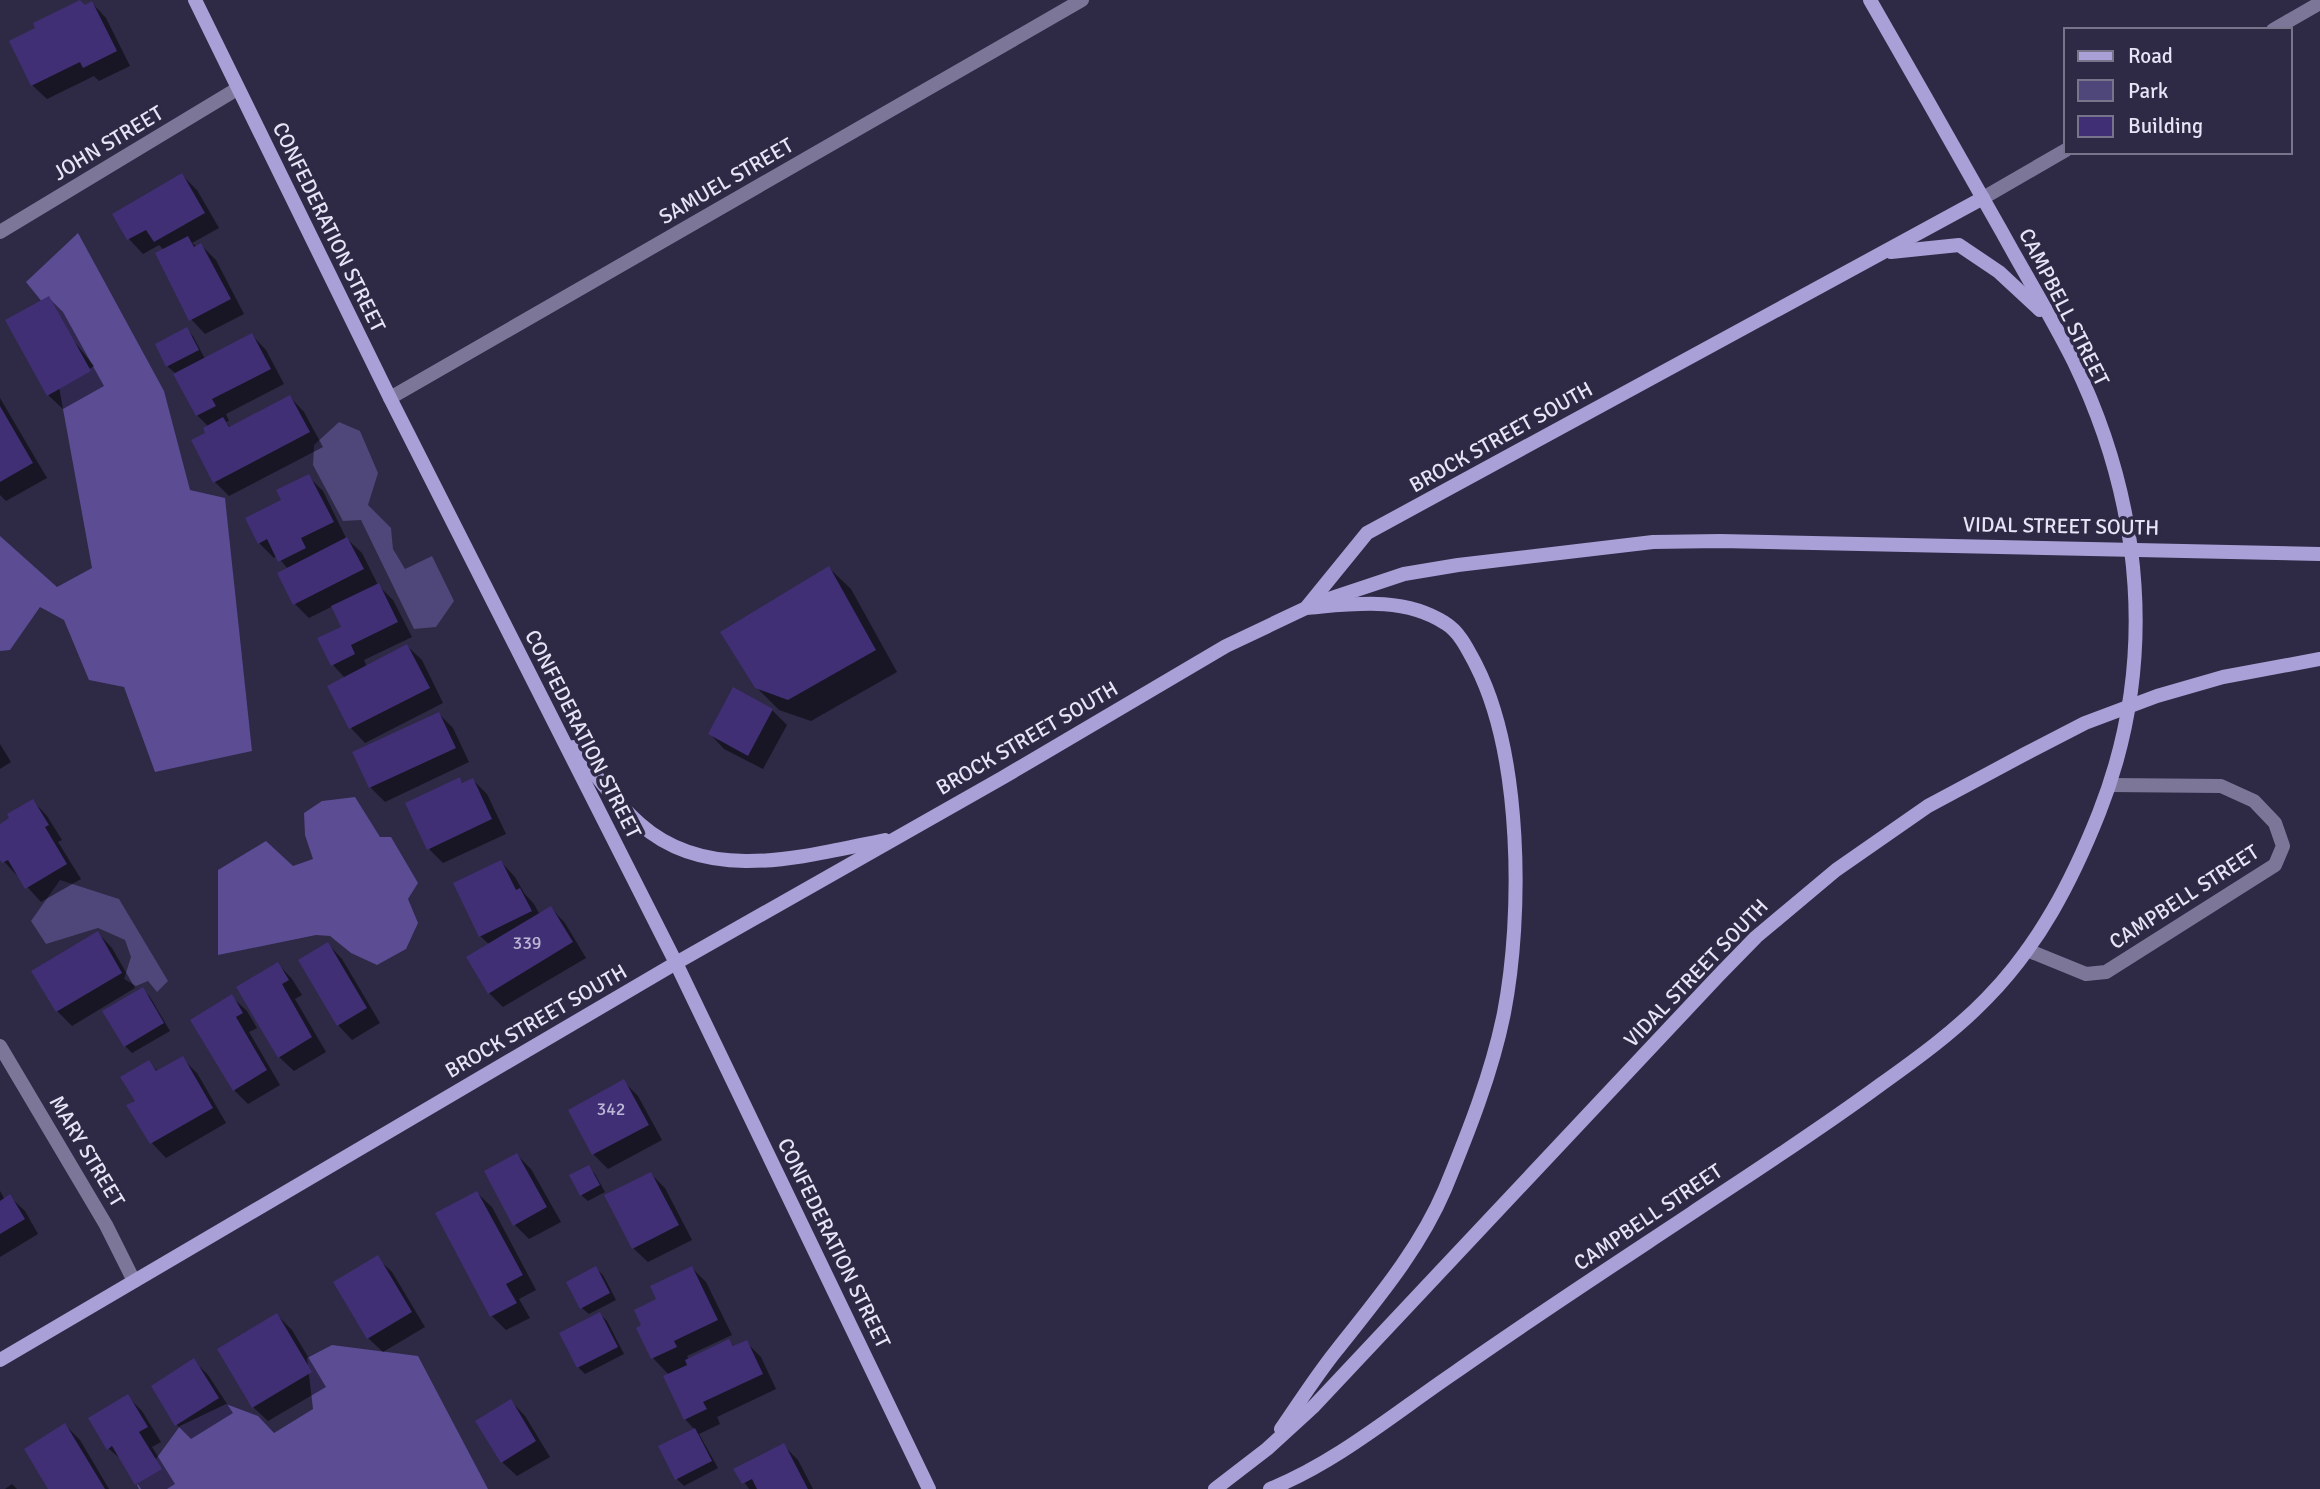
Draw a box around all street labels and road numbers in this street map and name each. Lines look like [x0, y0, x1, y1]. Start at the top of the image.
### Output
street label: JOHN STREET [48, 100, 169, 186]
street label: CONFEDERATION STREET [267, 118, 391, 337]
street label: SAMUEL STREET [654, 132, 798, 230]
street label: CAMPBELL STREET [2013, 224, 2115, 391]
street label: BROCK STREET SOUTH [1405, 376, 1597, 498]
street label: VIDAL STREET SOUTH [1963, 511, 2159, 541]
street label: CONFEDERATION STREET [519, 625, 647, 843]
street label: BROCK STREET SOUTH [932, 675, 1122, 801]
street label: CAMPBELL STREET [2104, 839, 2264, 955]
street label: VIDAL STREET SOUTH [1618, 893, 1774, 1053]
street label: BROCK STREET SOUTH [441, 958, 631, 1084]
street label: MARY STREET [44, 1091, 131, 1212]
street label: CONFEDERATION STREET [772, 1134, 896, 1353]
street label: CAMPBELL STREET [1569, 1157, 1728, 1276]

